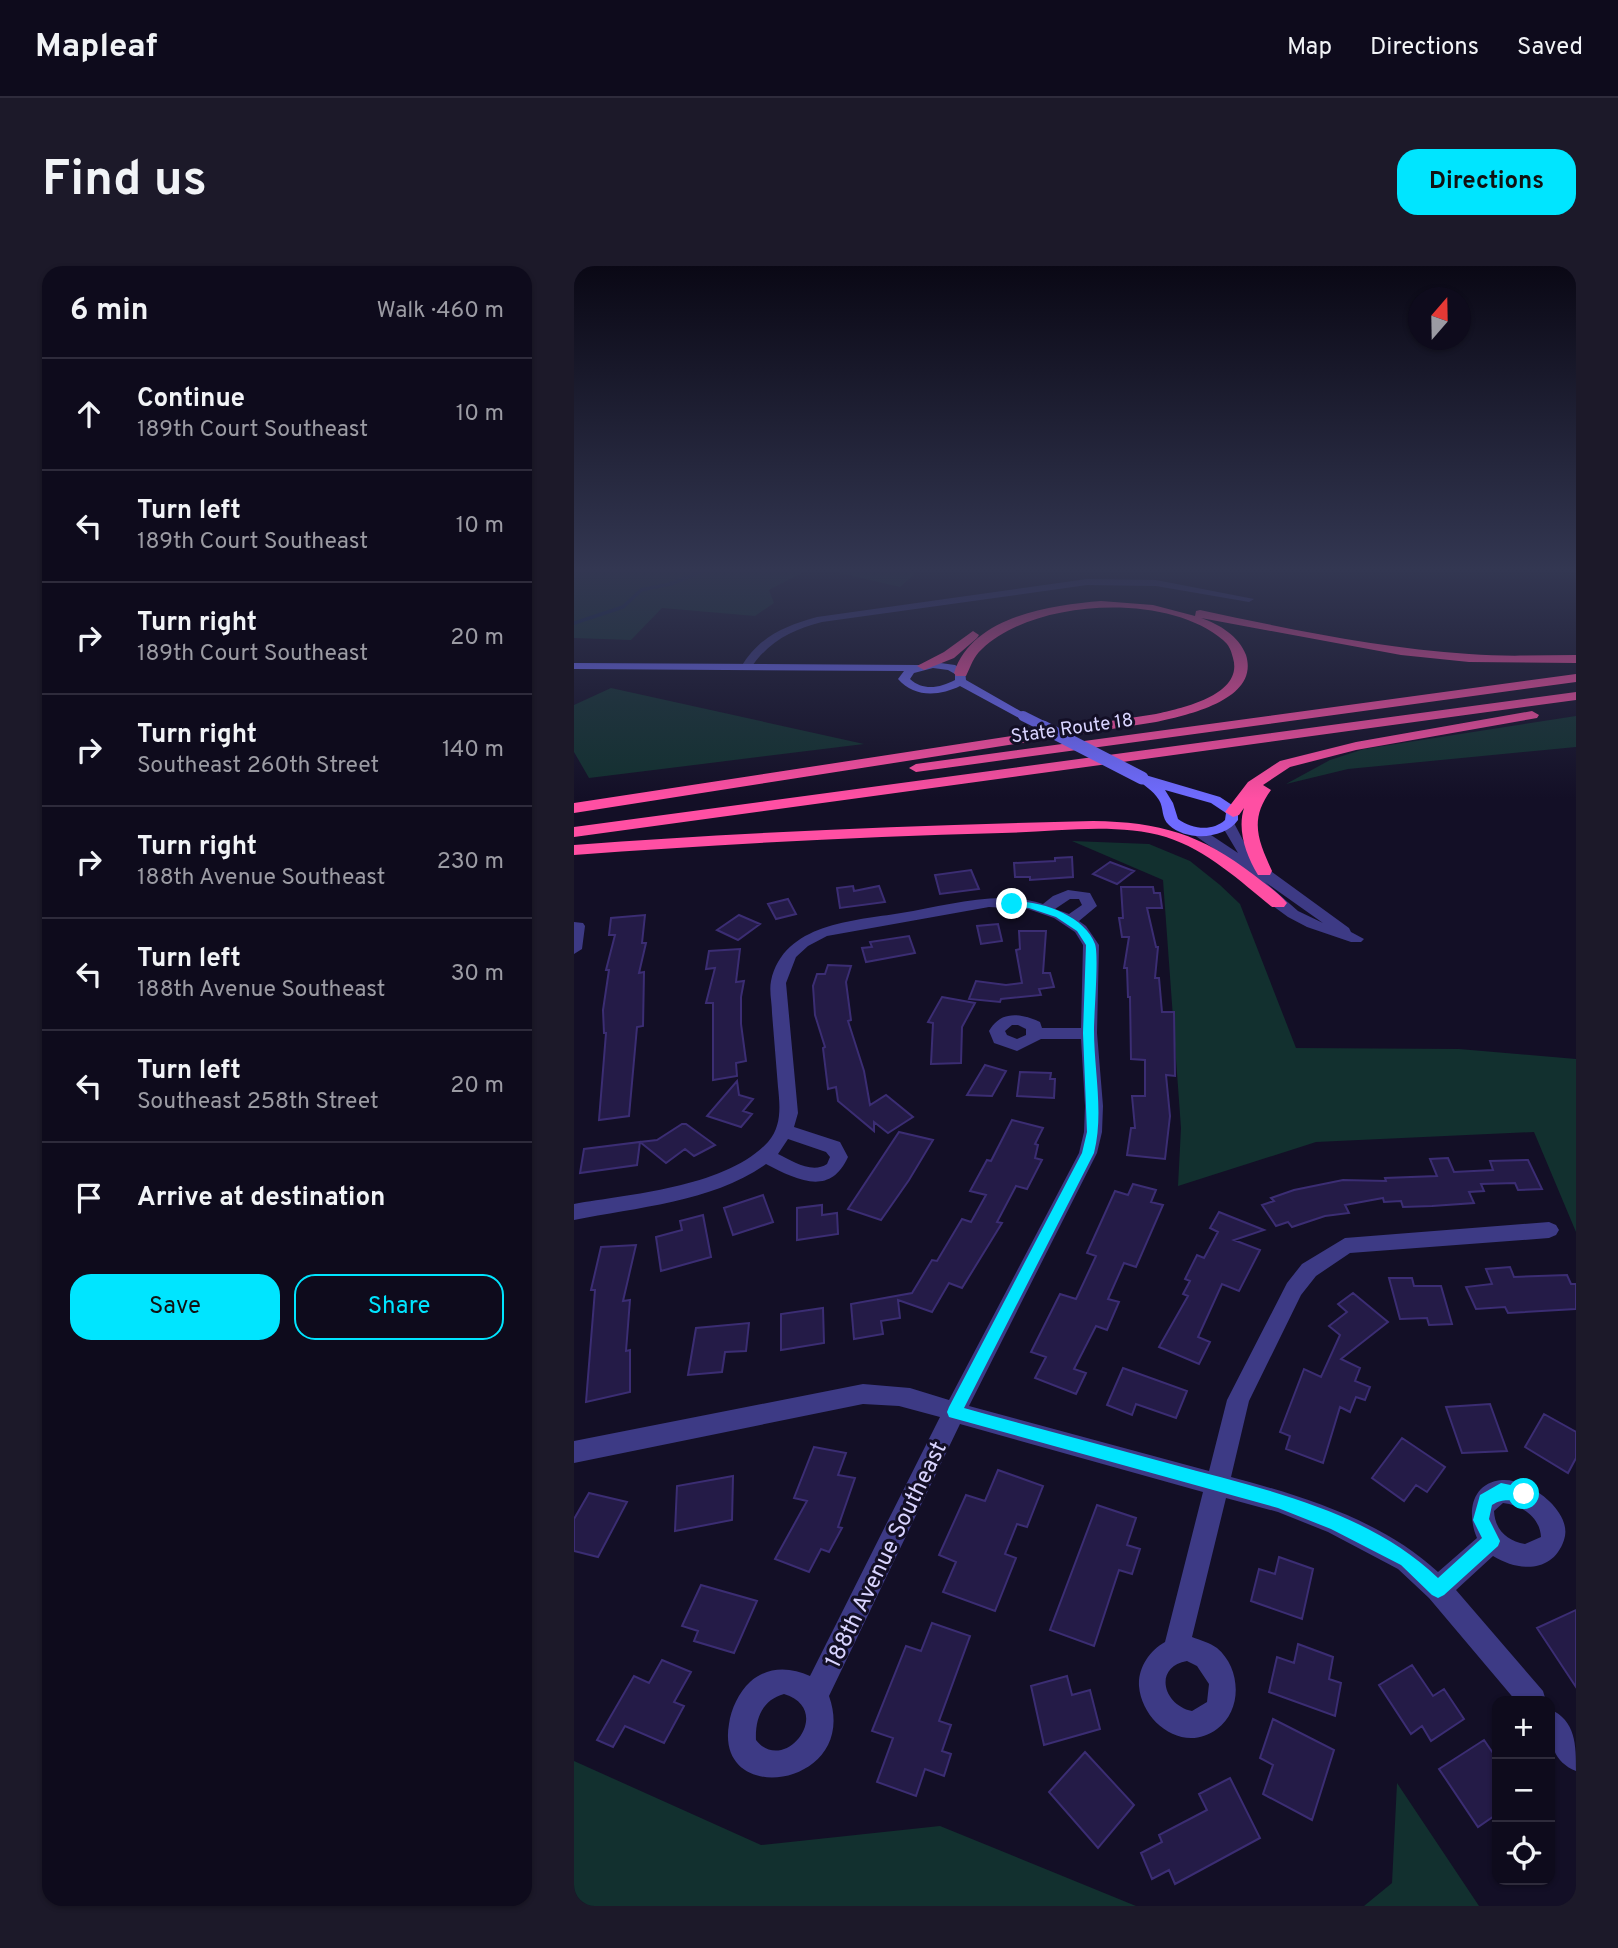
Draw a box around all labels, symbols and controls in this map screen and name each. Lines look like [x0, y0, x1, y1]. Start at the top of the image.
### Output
text: Mapleaf [35, 27, 158, 69]
text: Map [1287, 33, 1332, 63]
text: Directions [1370, 33, 1479, 63]
text: Saved [1517, 33, 1583, 63]
button: Directions [1397, 149, 1576, 215]
text: Find us [42, 151, 207, 213]
north arrow [1408, 287, 1471, 350]
text: 6 min [70, 293, 148, 330]
text: Walk · 460 m [376, 297, 504, 326]
text: Continue [137, 383, 245, 416]
icon: ahead [70, 395, 108, 433]
text: 10 m [456, 400, 504, 429]
text: 189th Court Southeast [137, 416, 368, 445]
text: Turn left [137, 495, 241, 528]
icon: left [70, 507, 108, 545]
text: 10 m [456, 512, 504, 541]
text: 189th Court Southeast [137, 528, 368, 557]
text: Turn right [137, 607, 257, 640]
icon: right [70, 619, 108, 657]
text: 20 m [450, 624, 504, 653]
text: 189th Court Southeast [137, 640, 368, 669]
street label: State Route 18 [1010, 709, 1135, 749]
text: Turn right [137, 719, 257, 752]
icon: right [70, 731, 108, 769]
text: 140 m [442, 736, 504, 765]
text: Southeast 260th Street [137, 752, 379, 781]
text: Turn right [137, 831, 257, 864]
icon: right [70, 843, 108, 881]
text: 230 m [437, 848, 504, 877]
text: 188th Avenue Southeast [137, 864, 386, 893]
route end [996, 888, 1027, 919]
text: Turn left [137, 943, 241, 976]
icon: left [70, 955, 108, 993]
text: 30 m [451, 960, 504, 989]
text: 188th Avenue Southeast [137, 976, 386, 1005]
text: Turn left [137, 1055, 241, 1088]
icon: left [70, 1067, 108, 1105]
text: 20 m [450, 1072, 504, 1101]
text: Southeast 258th Street [137, 1088, 379, 1117]
icon: arrive [70, 1179, 108, 1217]
text: Arrive at destination [137, 1182, 385, 1215]
button: Save [70, 1274, 280, 1340]
button: Share [294, 1274, 504, 1340]
street label: 188th Avenue Southeast [820, 1437, 955, 1673]
route start [1508, 1478, 1539, 1509]
map controls [1492, 1696, 1555, 1885]
button: + [1492, 1696, 1555, 1759]
button: − [1492, 1759, 1555, 1822]
button: locate [1492, 1822, 1555, 1885]

